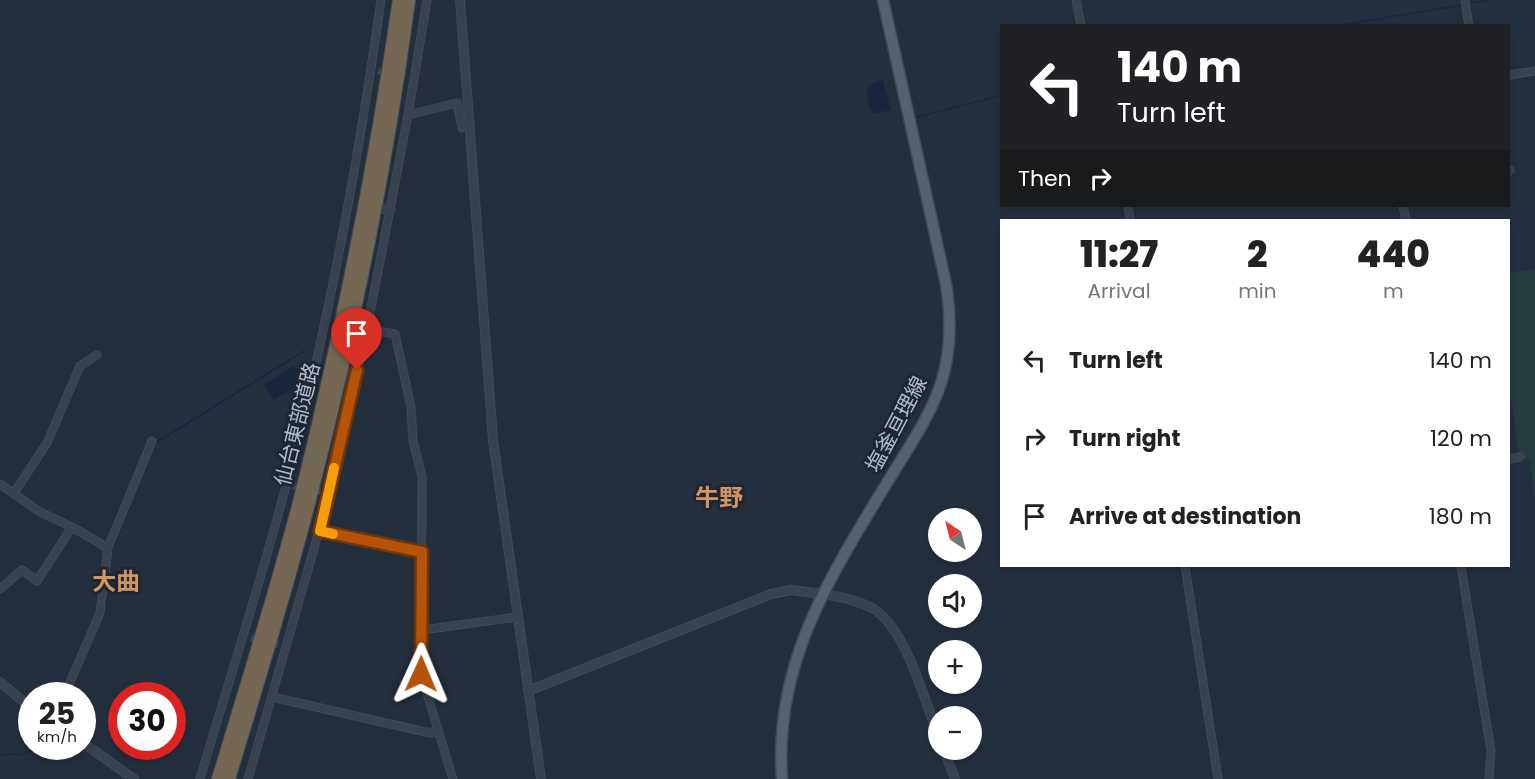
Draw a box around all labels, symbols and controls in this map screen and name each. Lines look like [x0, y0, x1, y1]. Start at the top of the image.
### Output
text: 140 m [1117, 38, 1242, 97]
icon: left [1018, 48, 1096, 126]
text: Turn left [1117, 94, 1226, 131]
icon: right [1084, 162, 1117, 195]
text: Then [1018, 163, 1072, 194]
text: 11:27 [1080, 229, 1158, 280]
text: 2 [1247, 229, 1268, 280]
text: 440 [1357, 229, 1430, 280]
text: Arrival [1088, 277, 1151, 305]
text: min [1238, 277, 1276, 305]
text: m [1383, 277, 1404, 305]
pin [331, 308, 382, 370]
icon: arrive [340, 317, 373, 350]
icon: left [1018, 344, 1051, 377]
text: Turn left [1069, 345, 1163, 376]
text: 140 m [1429, 345, 1492, 376]
street label: 仙台東部道路 [268, 359, 326, 489]
street label: 塩釜亘理線 [859, 371, 933, 477]
icon: right [1018, 422, 1051, 455]
text: Turn right [1069, 423, 1180, 454]
text: 120 m [1430, 423, 1492, 454]
district label: 牛野 [695, 481, 743, 514]
icon: arrive [1018, 500, 1051, 533]
text: Arrive at destination [1069, 501, 1301, 532]
text: 180 m [1429, 501, 1492, 532]
north arrow [928, 508, 982, 562]
map controls [928, 508, 982, 760]
district label: 大曲 [92, 565, 140, 598]
button: sound [928, 574, 982, 628]
button: + [928, 640, 982, 694]
position arrow [389, 642, 453, 706]
speed limit sign: 30 [108, 682, 186, 760]
text: 25 [39, 692, 75, 735]
button: − [928, 706, 982, 760]
text: km/h [37, 726, 77, 747]

